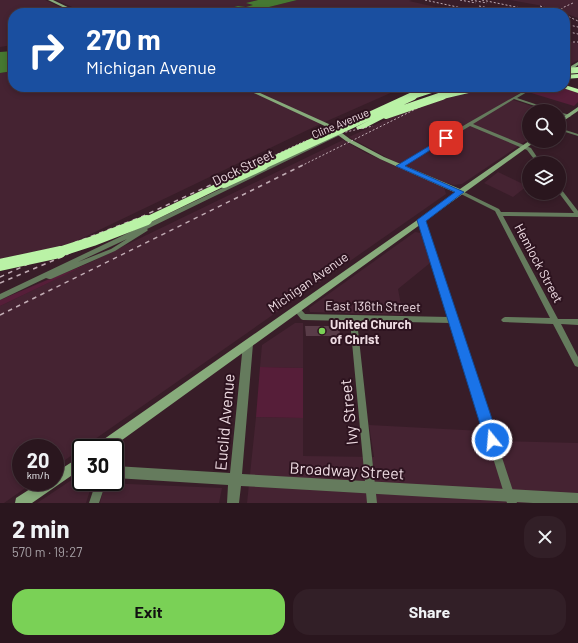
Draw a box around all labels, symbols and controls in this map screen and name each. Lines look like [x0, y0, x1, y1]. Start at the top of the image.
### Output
text: 270 m [86, 22, 161, 56]
icon: right [20, 24, 72, 76]
text: Michigan Avenue [86, 56, 216, 78]
map controls [522, 104, 566, 200]
button: search [522, 104, 566, 148]
street label: Cline Avenue [309, 105, 371, 141]
pin [429, 121, 463, 155]
icon: arrive [435, 127, 457, 149]
street label: Dock Street [210, 145, 276, 189]
button: layers [522, 156, 566, 200]
street label: Hemlock Street [511, 221, 567, 305]
street label: Michigan Avenue [265, 248, 351, 316]
street label: East 136th Street [325, 297, 421, 315]
place label: United Church of Christ [330, 316, 412, 347]
marker: United Church of Christ [317, 326, 327, 336]
street label: Euclid Avenue [210, 373, 238, 471]
street label: Ivy Street [335, 378, 361, 446]
position arrow [471, 419, 513, 461]
speed limit sign: 30 [72, 439, 124, 491]
text: 20 [27, 448, 49, 472]
street label: Broadway Street [289, 458, 405, 482]
text: km/h [27, 469, 49, 481]
text: 2 min [12, 514, 70, 543]
button: close [524, 516, 566, 558]
text: 570 m · 19:27 [12, 544, 82, 560]
button: Exit [12, 589, 285, 635]
button: Share [293, 589, 566, 635]

